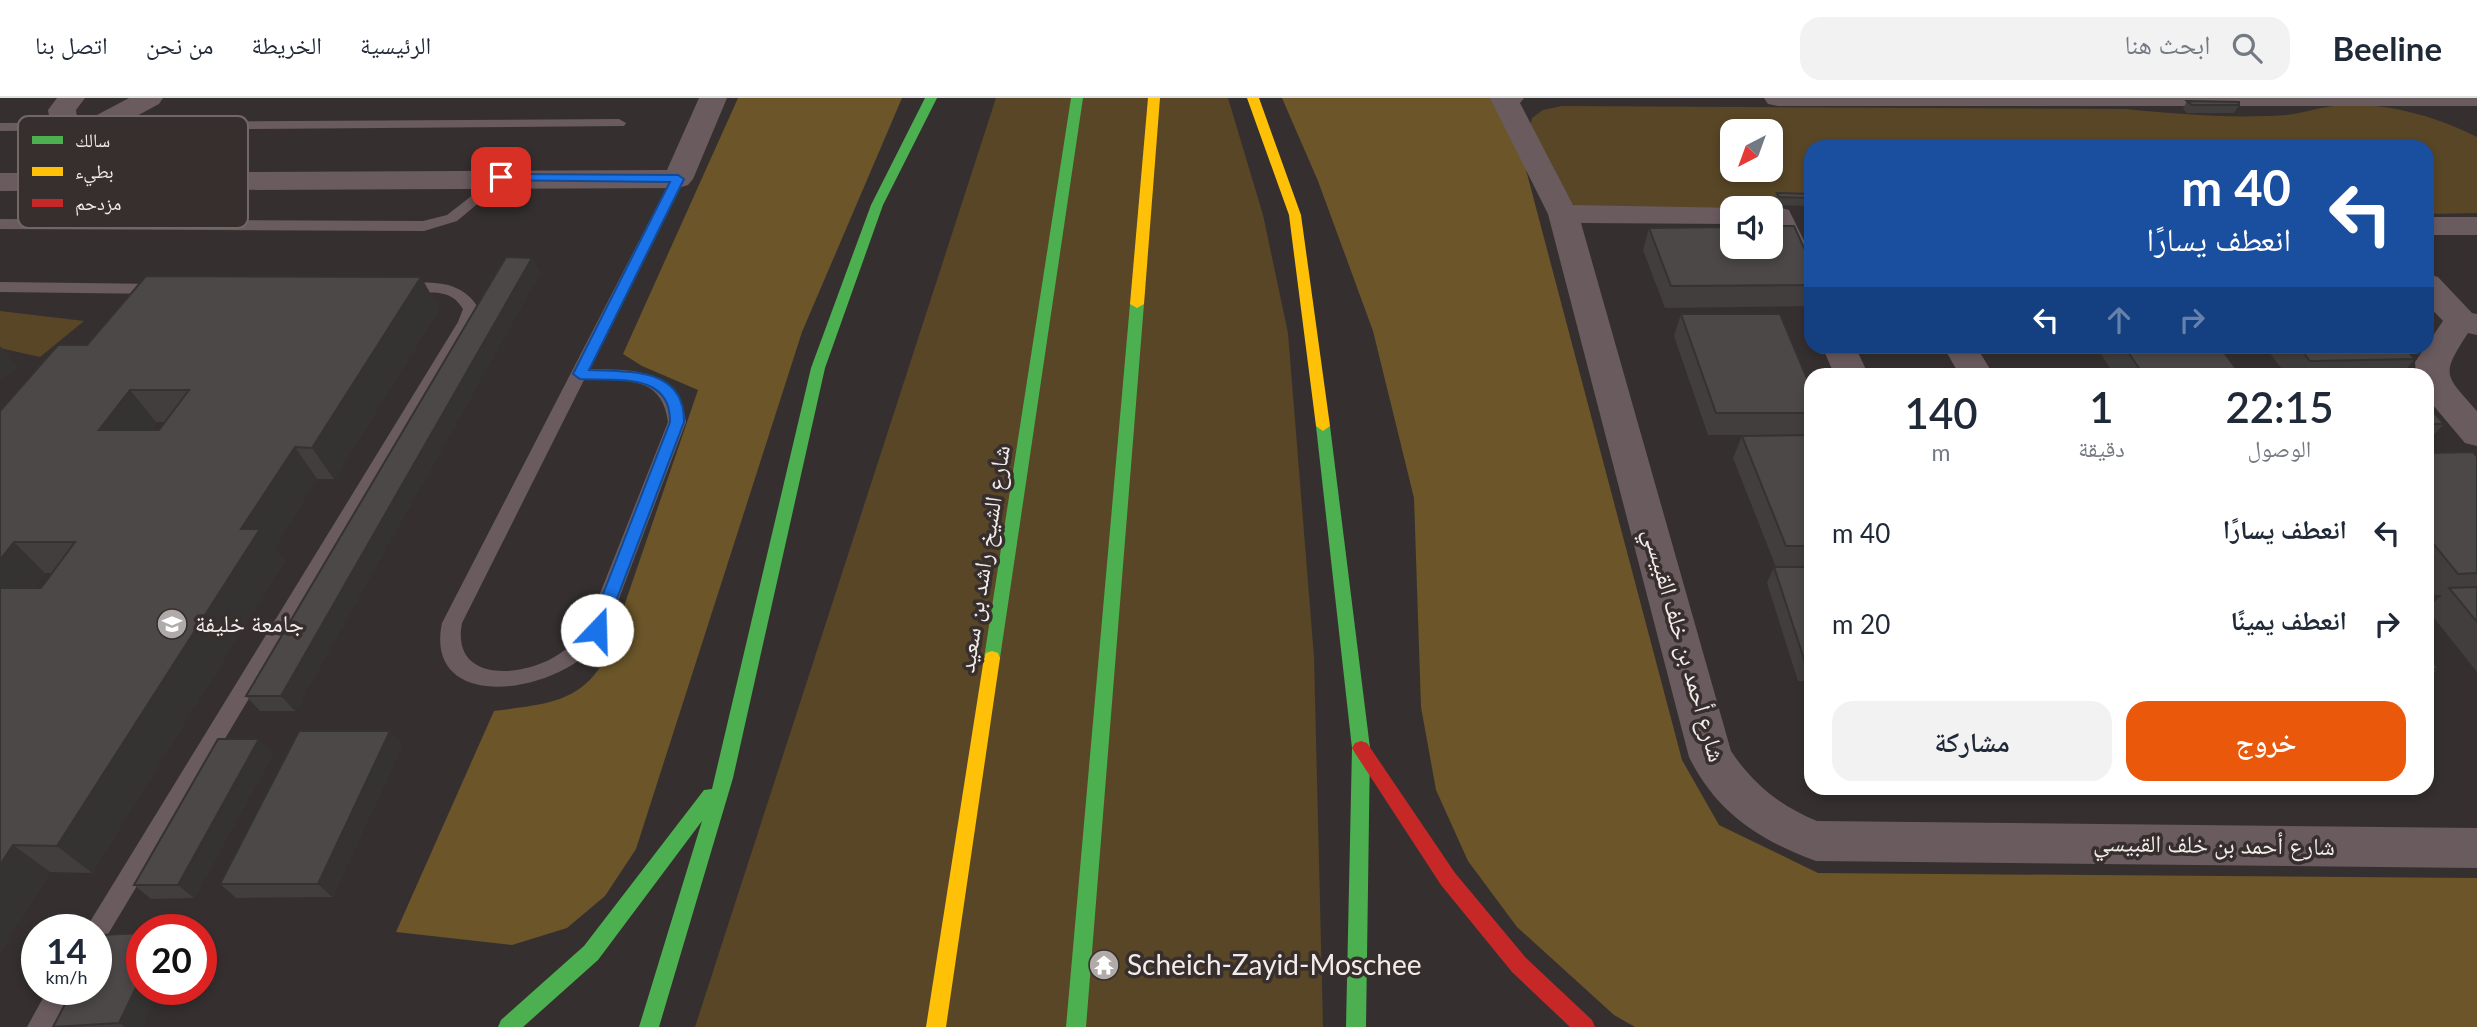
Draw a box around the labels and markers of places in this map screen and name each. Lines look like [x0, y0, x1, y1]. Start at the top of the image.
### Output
pin [471, 147, 531, 207]
school or university icon: جامعة خليفة [155, 607, 189, 641]
place label: جامعة خليفة [195, 608, 304, 637]
place label: Scheich-Zayid-Moschee [1127, 947, 1422, 981]
temple icon: Scheich-Zayid-Moschee [1087, 948, 1121, 982]

